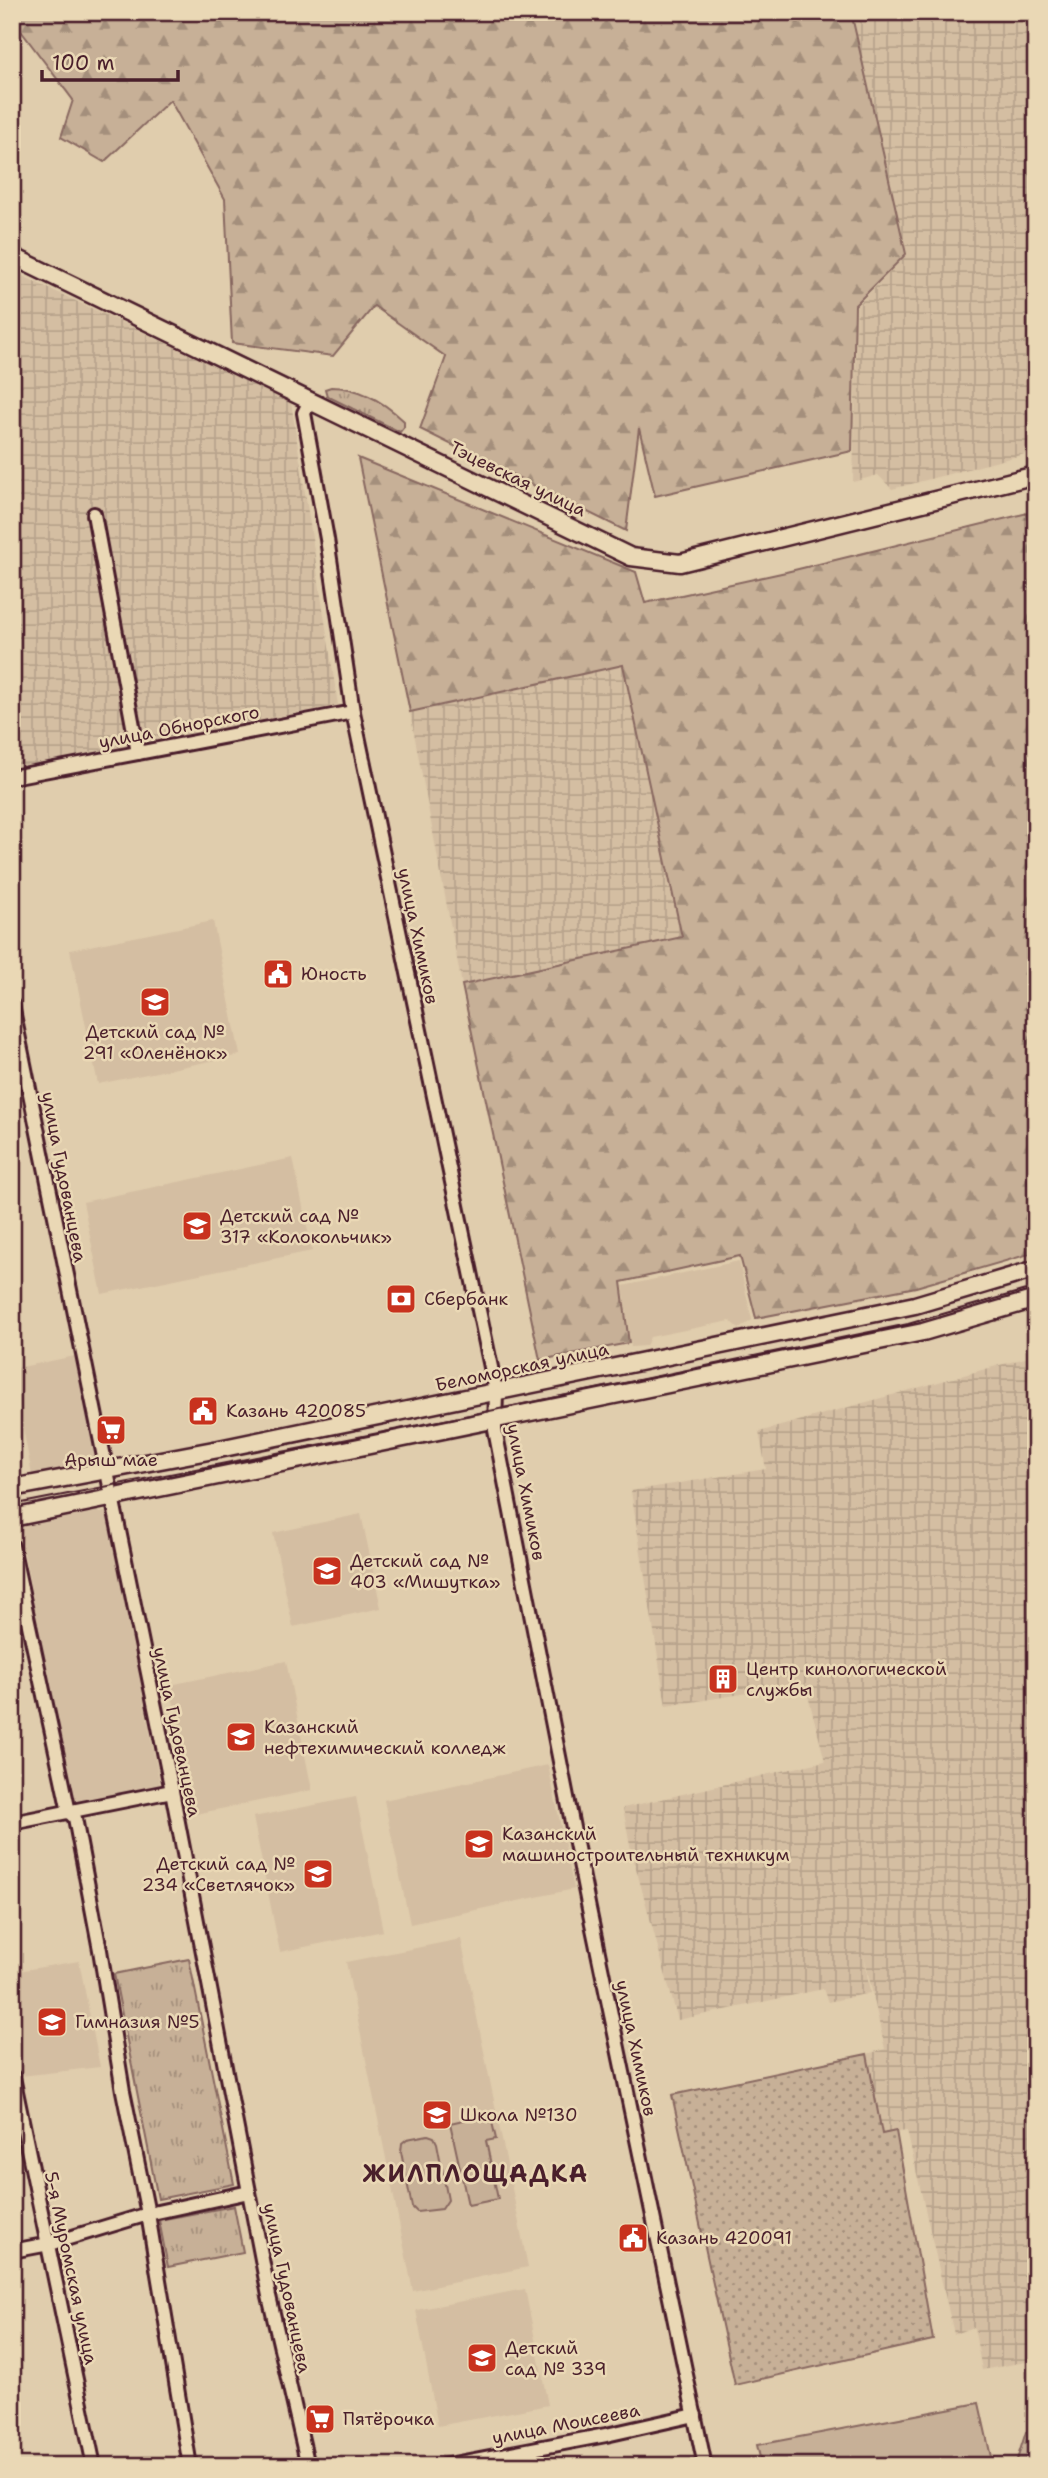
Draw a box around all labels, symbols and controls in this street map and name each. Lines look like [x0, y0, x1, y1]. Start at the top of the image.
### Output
scale bar [42, 38, 178, 82]
text: 100 m [52, 49, 115, 77]
street label: Тэцевская улица [446, 436, 590, 522]
street label: улица Обнорского [97, 700, 261, 754]
street label: улица Химиков [392, 866, 444, 1006]
public building icon: Юность [261, 957, 295, 991]
place label: Юность [301, 962, 367, 986]
school or university icon: Детский сад № 291 «Оленёнок» [138, 985, 172, 1019]
place label: Детский сад № 291 «Оленёнок» [83, 1020, 227, 1065]
street label: улица Гудованцева [36, 1090, 92, 1264]
place label: Детский сад № 317 «Колокольчик» [220, 1204, 392, 1249]
school or university icon: Детский сад № 317 «Колокольчик» [180, 1209, 214, 1243]
bank icon: Сбербанк [384, 1282, 418, 1316]
place label: Сбербанк [424, 1287, 508, 1311]
street label: Беломорская улица [433, 1337, 611, 1397]
public building icon: Казань 420085 [186, 1394, 220, 1428]
place label: Казань 420085 [226, 1399, 366, 1423]
supermarket icon: Арыш мае [94, 1413, 128, 1447]
street label: улица Химиков [501, 1422, 551, 1562]
place label: Арыш мае [64, 1448, 158, 1472]
place label: Детский сад № 403 «Мишутка» [350, 1549, 500, 1594]
school or university icon: Детский сад № 403 «Мишутка» [310, 1554, 344, 1588]
street label: улица Гудованцева [147, 1645, 207, 1819]
place label: Центр кинологической службы [746, 1657, 947, 1702]
building icon: Центр кинологической службы [706, 1662, 740, 1696]
place label: Казанский нефтехимический колледж [264, 1715, 506, 1760]
school or university icon: Казанский нефтехимический колледж [224, 1720, 258, 1754]
place label: Казанский машиностроительный техникум [502, 1822, 789, 1867]
school or university icon: Казанский машиностроительный техникум [462, 1827, 496, 1861]
place label: Детский сад № 234 «Светлячок» [142, 1852, 295, 1897]
school or university icon: Детский сад № 234 «Светлячок» [301, 1857, 335, 1891]
street label: улица Химиков [610, 1978, 662, 2118]
school or university icon: Гимназия №5 [35, 2005, 69, 2039]
place label: Гимназия №5 [75, 2010, 200, 2034]
school or university icon: Школа №130 [420, 2098, 454, 2132]
place label: Школа №130 [460, 2103, 578, 2127]
district label: ЖИЛПЛОЩАДКА [363, 2158, 589, 2190]
street label: 5-я Муромская улица [39, 2169, 103, 2367]
street label: улица Гудованцева [257, 2201, 317, 2375]
public building icon: Казань 420091 [616, 2221, 650, 2255]
place label: Казань 420091 [656, 2226, 792, 2250]
place label: Детский сад № 339 [505, 2336, 607, 2381]
school or university icon: Детский сад № 339 [465, 2341, 499, 2375]
street label: улица Моисеева [490, 2398, 642, 2450]
supermarket icon: Пятёрочка [303, 2402, 337, 2436]
place label: Пятёрочка [343, 2407, 434, 2431]

